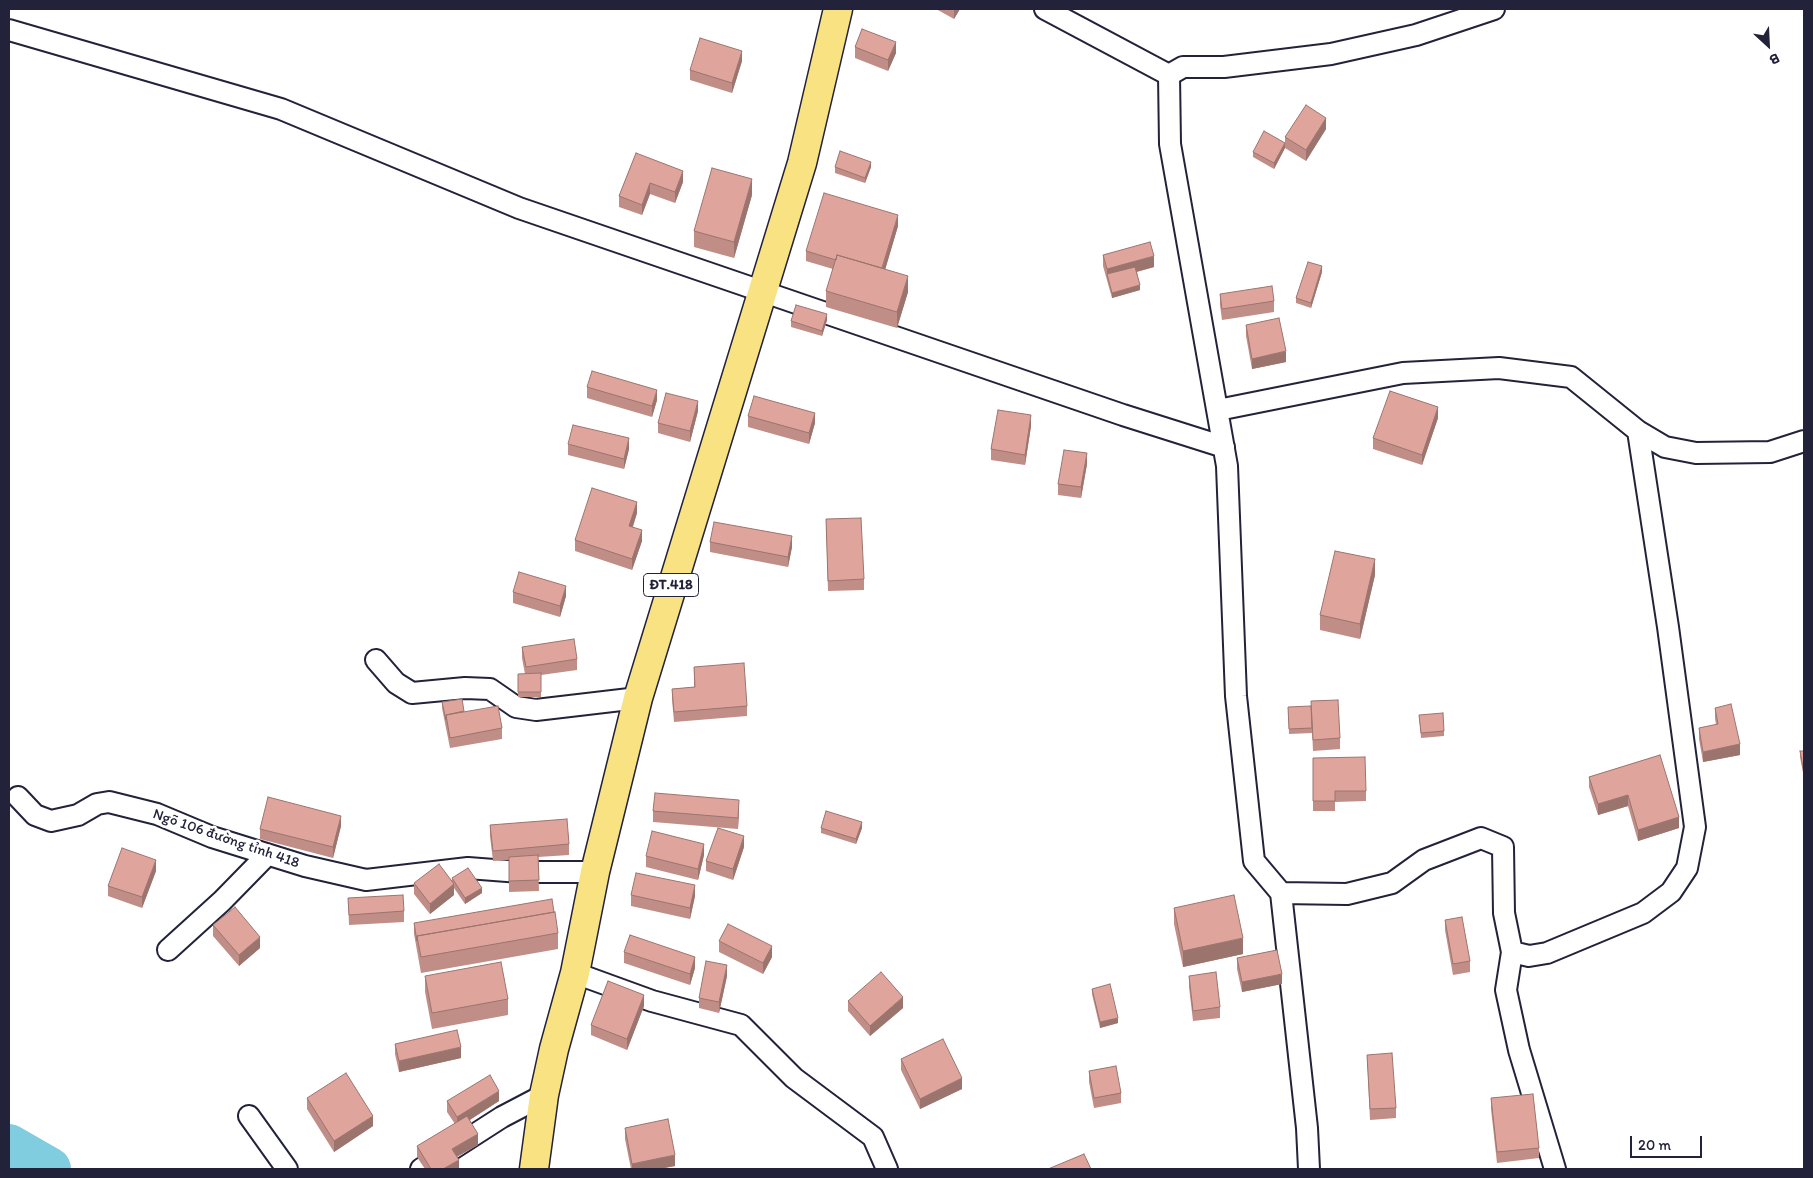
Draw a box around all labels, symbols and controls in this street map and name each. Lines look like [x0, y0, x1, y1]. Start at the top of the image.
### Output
north arrow [1743, 20, 1793, 70]
text: B [1767, 49, 1782, 69]
road number: ĐT.418 [644, 574, 698, 596]
street label: Ngõ 106 đường tỉnh 418 [150, 805, 302, 873]
scale bar [1633, 1126, 1706, 1158]
text: 20 m [1638, 1136, 1671, 1154]

